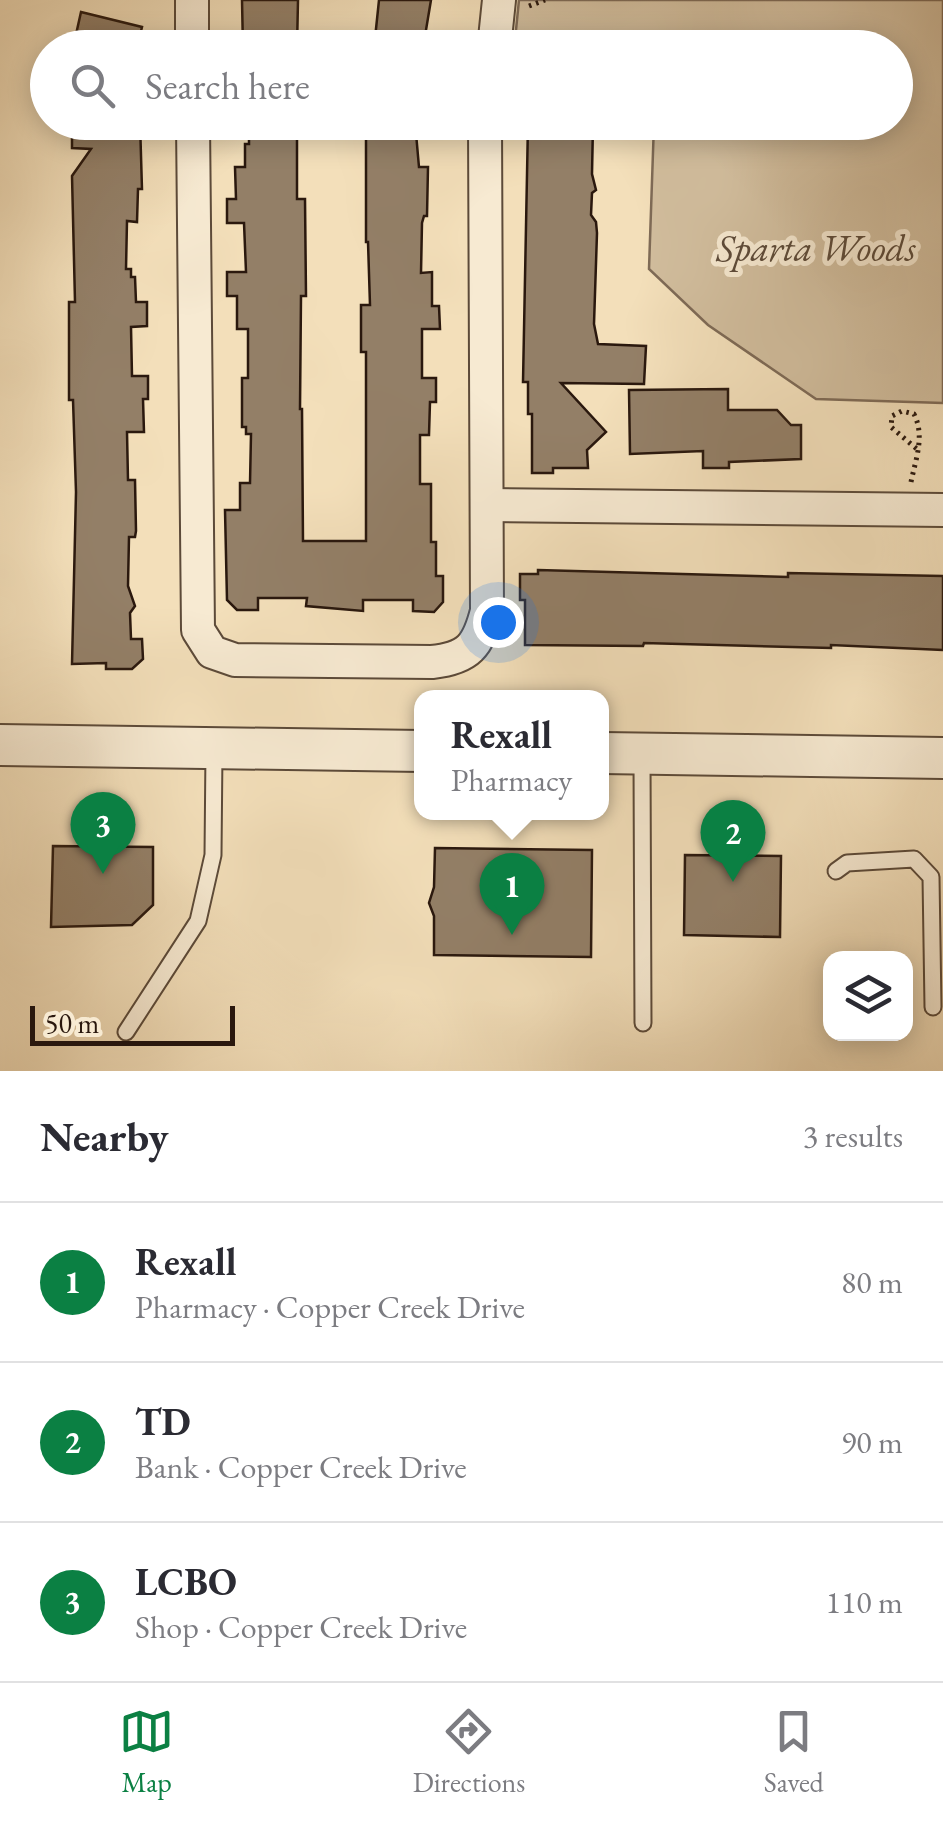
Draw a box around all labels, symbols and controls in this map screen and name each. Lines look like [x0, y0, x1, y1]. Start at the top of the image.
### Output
search box [30, 30, 913, 140]
icon: search [65, 58, 120, 113]
text: Search here [145, 61, 310, 110]
park label: Sparta Woods [715, 223, 916, 272]
your location [473, 597, 524, 648]
popup [414, 690, 609, 820]
text: Rexall [451, 710, 552, 759]
text: Pharmacy [451, 759, 572, 801]
pin: 3 [70, 792, 136, 874]
pin: 2 [700, 800, 766, 882]
pin: 1 [480, 852, 544, 935]
map controls [823, 951, 913, 1041]
button: layers [823, 951, 913, 1041]
scale bar [30, 1001, 235, 1046]
text: 50 m [45, 1005, 99, 1041]
text: Nearby [40, 1109, 169, 1164]
text: 3 results [803, 1115, 903, 1157]
text: Rexall [135, 1237, 237, 1286]
text: 1 [64, 1261, 81, 1303]
text: 80 m [841, 1261, 903, 1303]
text: Pharmacy · Copper Creek Drive [135, 1286, 525, 1328]
text: TD [135, 1397, 191, 1446]
text: 2 [64, 1421, 81, 1463]
text: 90 m [841, 1421, 903, 1463]
text: Bank · Copper Creek Drive [135, 1446, 467, 1488]
text: LCBO [135, 1557, 237, 1606]
text: 3 [64, 1581, 81, 1623]
text: 110 m [826, 1581, 903, 1623]
text: Shop · Copper Creek Drive [135, 1606, 467, 1648]
tab: Map [119, 1704, 174, 1800]
tab: Directions [413, 1704, 525, 1800]
tab: Saved [764, 1704, 824, 1800]

